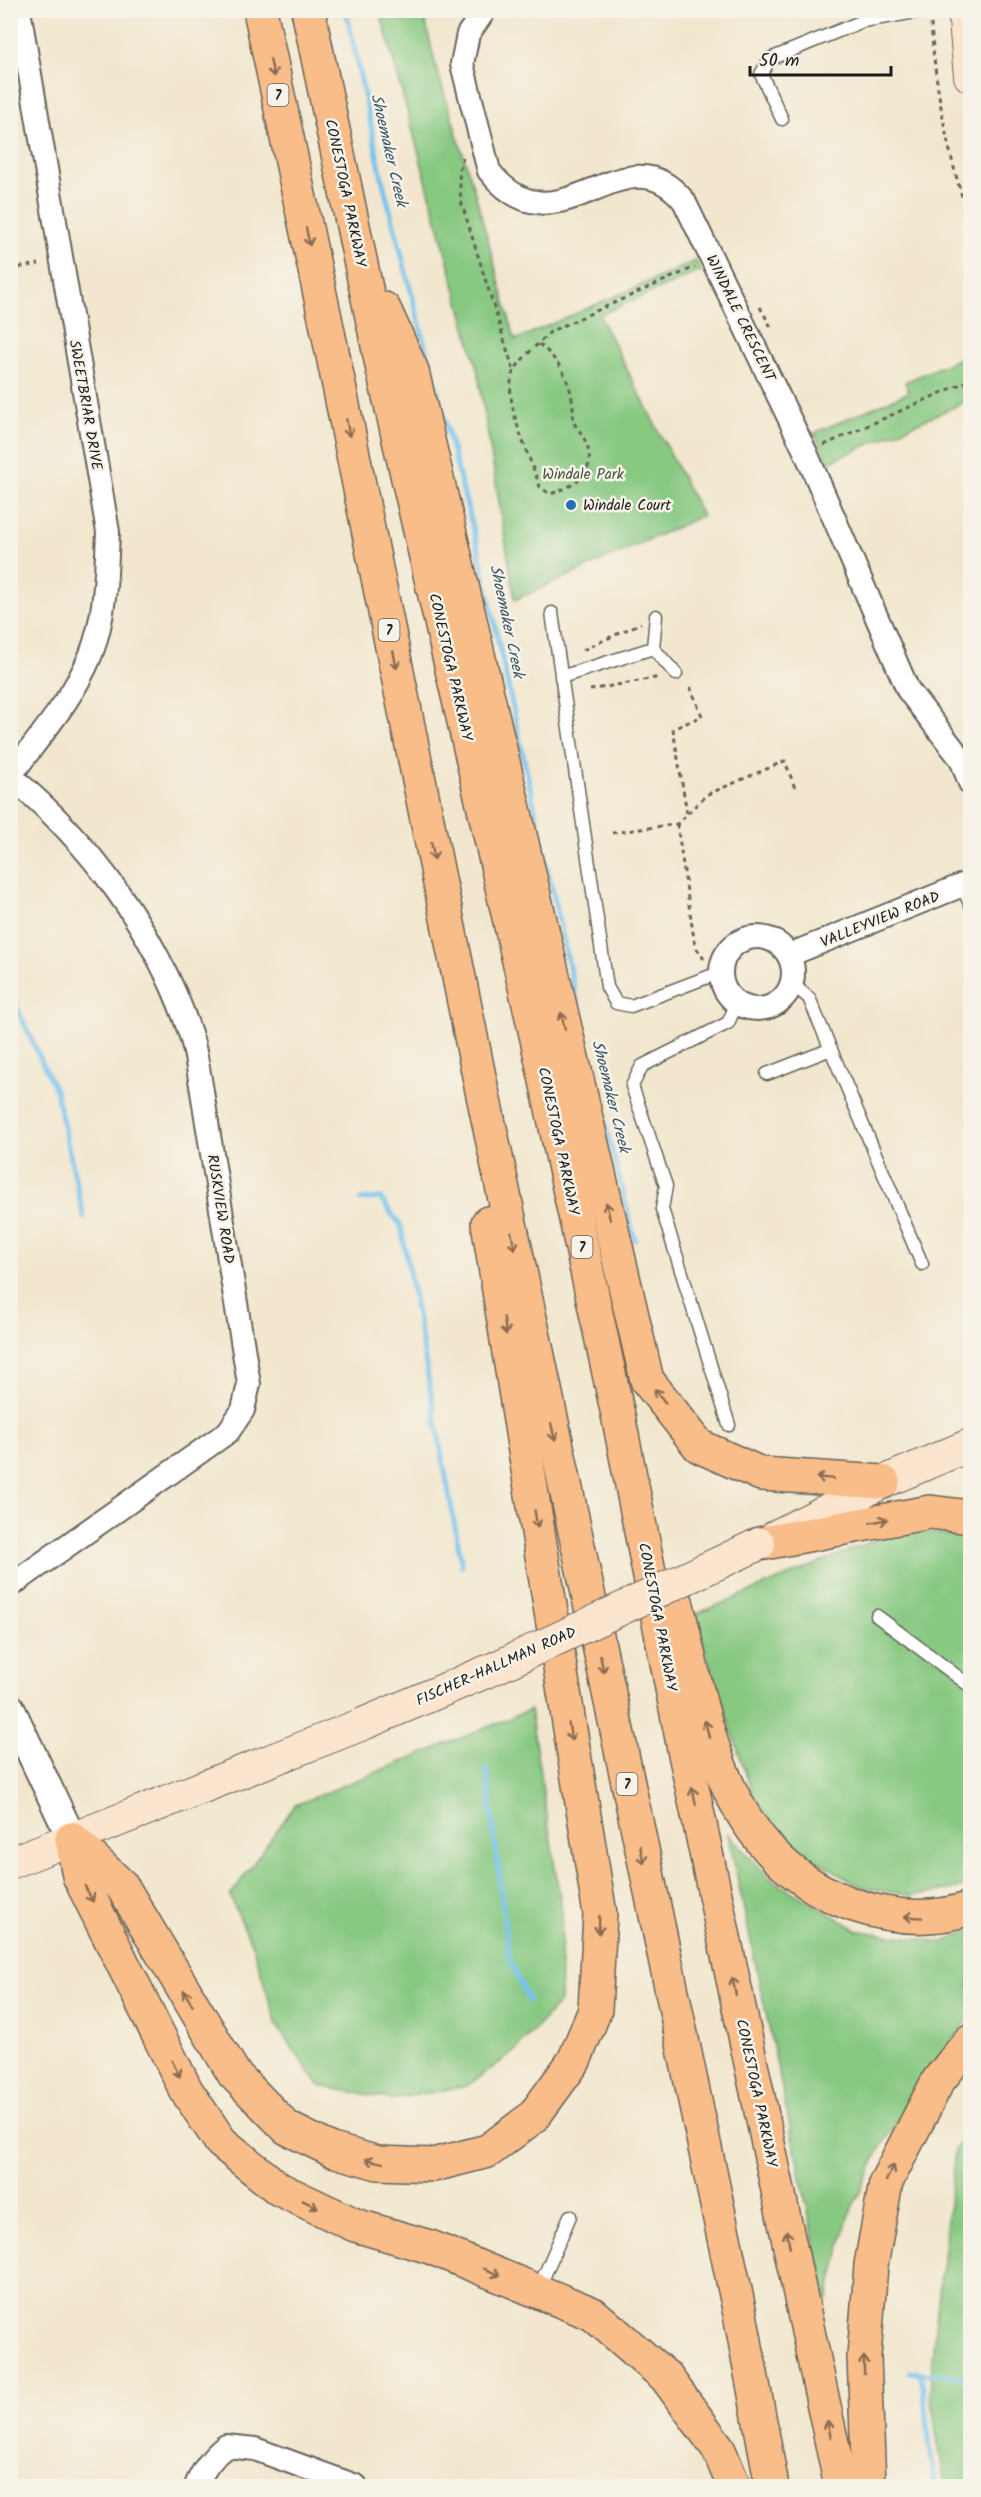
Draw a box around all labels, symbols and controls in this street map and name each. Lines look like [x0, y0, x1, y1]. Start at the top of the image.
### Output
scale bar [750, 39, 891, 77]
text: 50 m [759, 47, 799, 76]
one-way arrow [267, 57, 278, 77]
road number: 7 [268, 84, 288, 106]
water label: Shoemaker Creek [363, 92, 414, 212]
street label: CONESTOGA PARKWAY [318, 117, 373, 271]
one-way arrow [303, 227, 314, 246]
street label: WINDALE CRESCENT [699, 251, 782, 388]
street label: SWEETBRIAR DRIVE [62, 338, 109, 473]
one-way arrow [343, 418, 354, 437]
park label: Windale Park [542, 463, 625, 487]
place label: Windale Court [583, 494, 671, 518]
marker: Windale Court [564, 498, 578, 512]
water label: Shoemaker Creek [482, 562, 531, 683]
street label: CONESTOGA PARKWAY [421, 591, 479, 745]
road number: 7 [378, 619, 400, 641]
one-way arrow [390, 650, 401, 670]
one-way arrow [428, 841, 439, 861]
street label: VALLEYVIEW ROAD [817, 885, 944, 955]
one-way arrow [557, 1011, 569, 1030]
water label: Shoemaker Creek [585, 1038, 637, 1158]
street label: CONESTOGA PARKWAY [531, 1065, 586, 1219]
street label: RUSKVIEW ROAD [200, 1153, 241, 1266]
one-way arrow [601, 1201, 613, 1220]
one-way arrow [508, 1231, 519, 1251]
road number: 7 [572, 1236, 592, 1258]
one-way arrow [499, 1316, 510, 1336]
one-way arrow [654, 1389, 667, 1405]
one-way arrow [548, 1422, 559, 1441]
one-way arrow [816, 1472, 835, 1483]
one-way arrow [530, 1508, 541, 1528]
one-way arrow [868, 1515, 888, 1526]
street label: CONESTOGA PARKWAY [631, 1541, 683, 1695]
street label: FISCHER-HALLMAN ROAD [412, 1621, 581, 1713]
one-way arrow [597, 1654, 608, 1673]
one-way arrow [701, 1720, 713, 1739]
one-way arrow [565, 1722, 576, 1741]
road number: 7 [616, 1773, 638, 1795]
one-way arrow [688, 1786, 699, 1806]
one-way arrow [637, 1845, 648, 1864]
one-way arrow [84, 1885, 95, 1903]
one-way arrow [904, 1911, 924, 1922]
one-way arrow [594, 1914, 605, 1934]
one-way arrow [728, 1977, 740, 1996]
one-way arrow [181, 1990, 193, 2007]
street label: CONESTOGA PARKWAY [729, 2017, 784, 2171]
one-way arrow [171, 2059, 182, 2077]
one-way arrow [365, 2155, 385, 2166]
one-way arrow [884, 2165, 896, 2182]
one-way arrow [300, 2198, 318, 2210]
one-way arrow [782, 2229, 793, 2249]
one-way arrow [482, 2267, 500, 2278]
one-way arrow [859, 2356, 870, 2376]
one-way arrow [823, 2420, 834, 2440]

